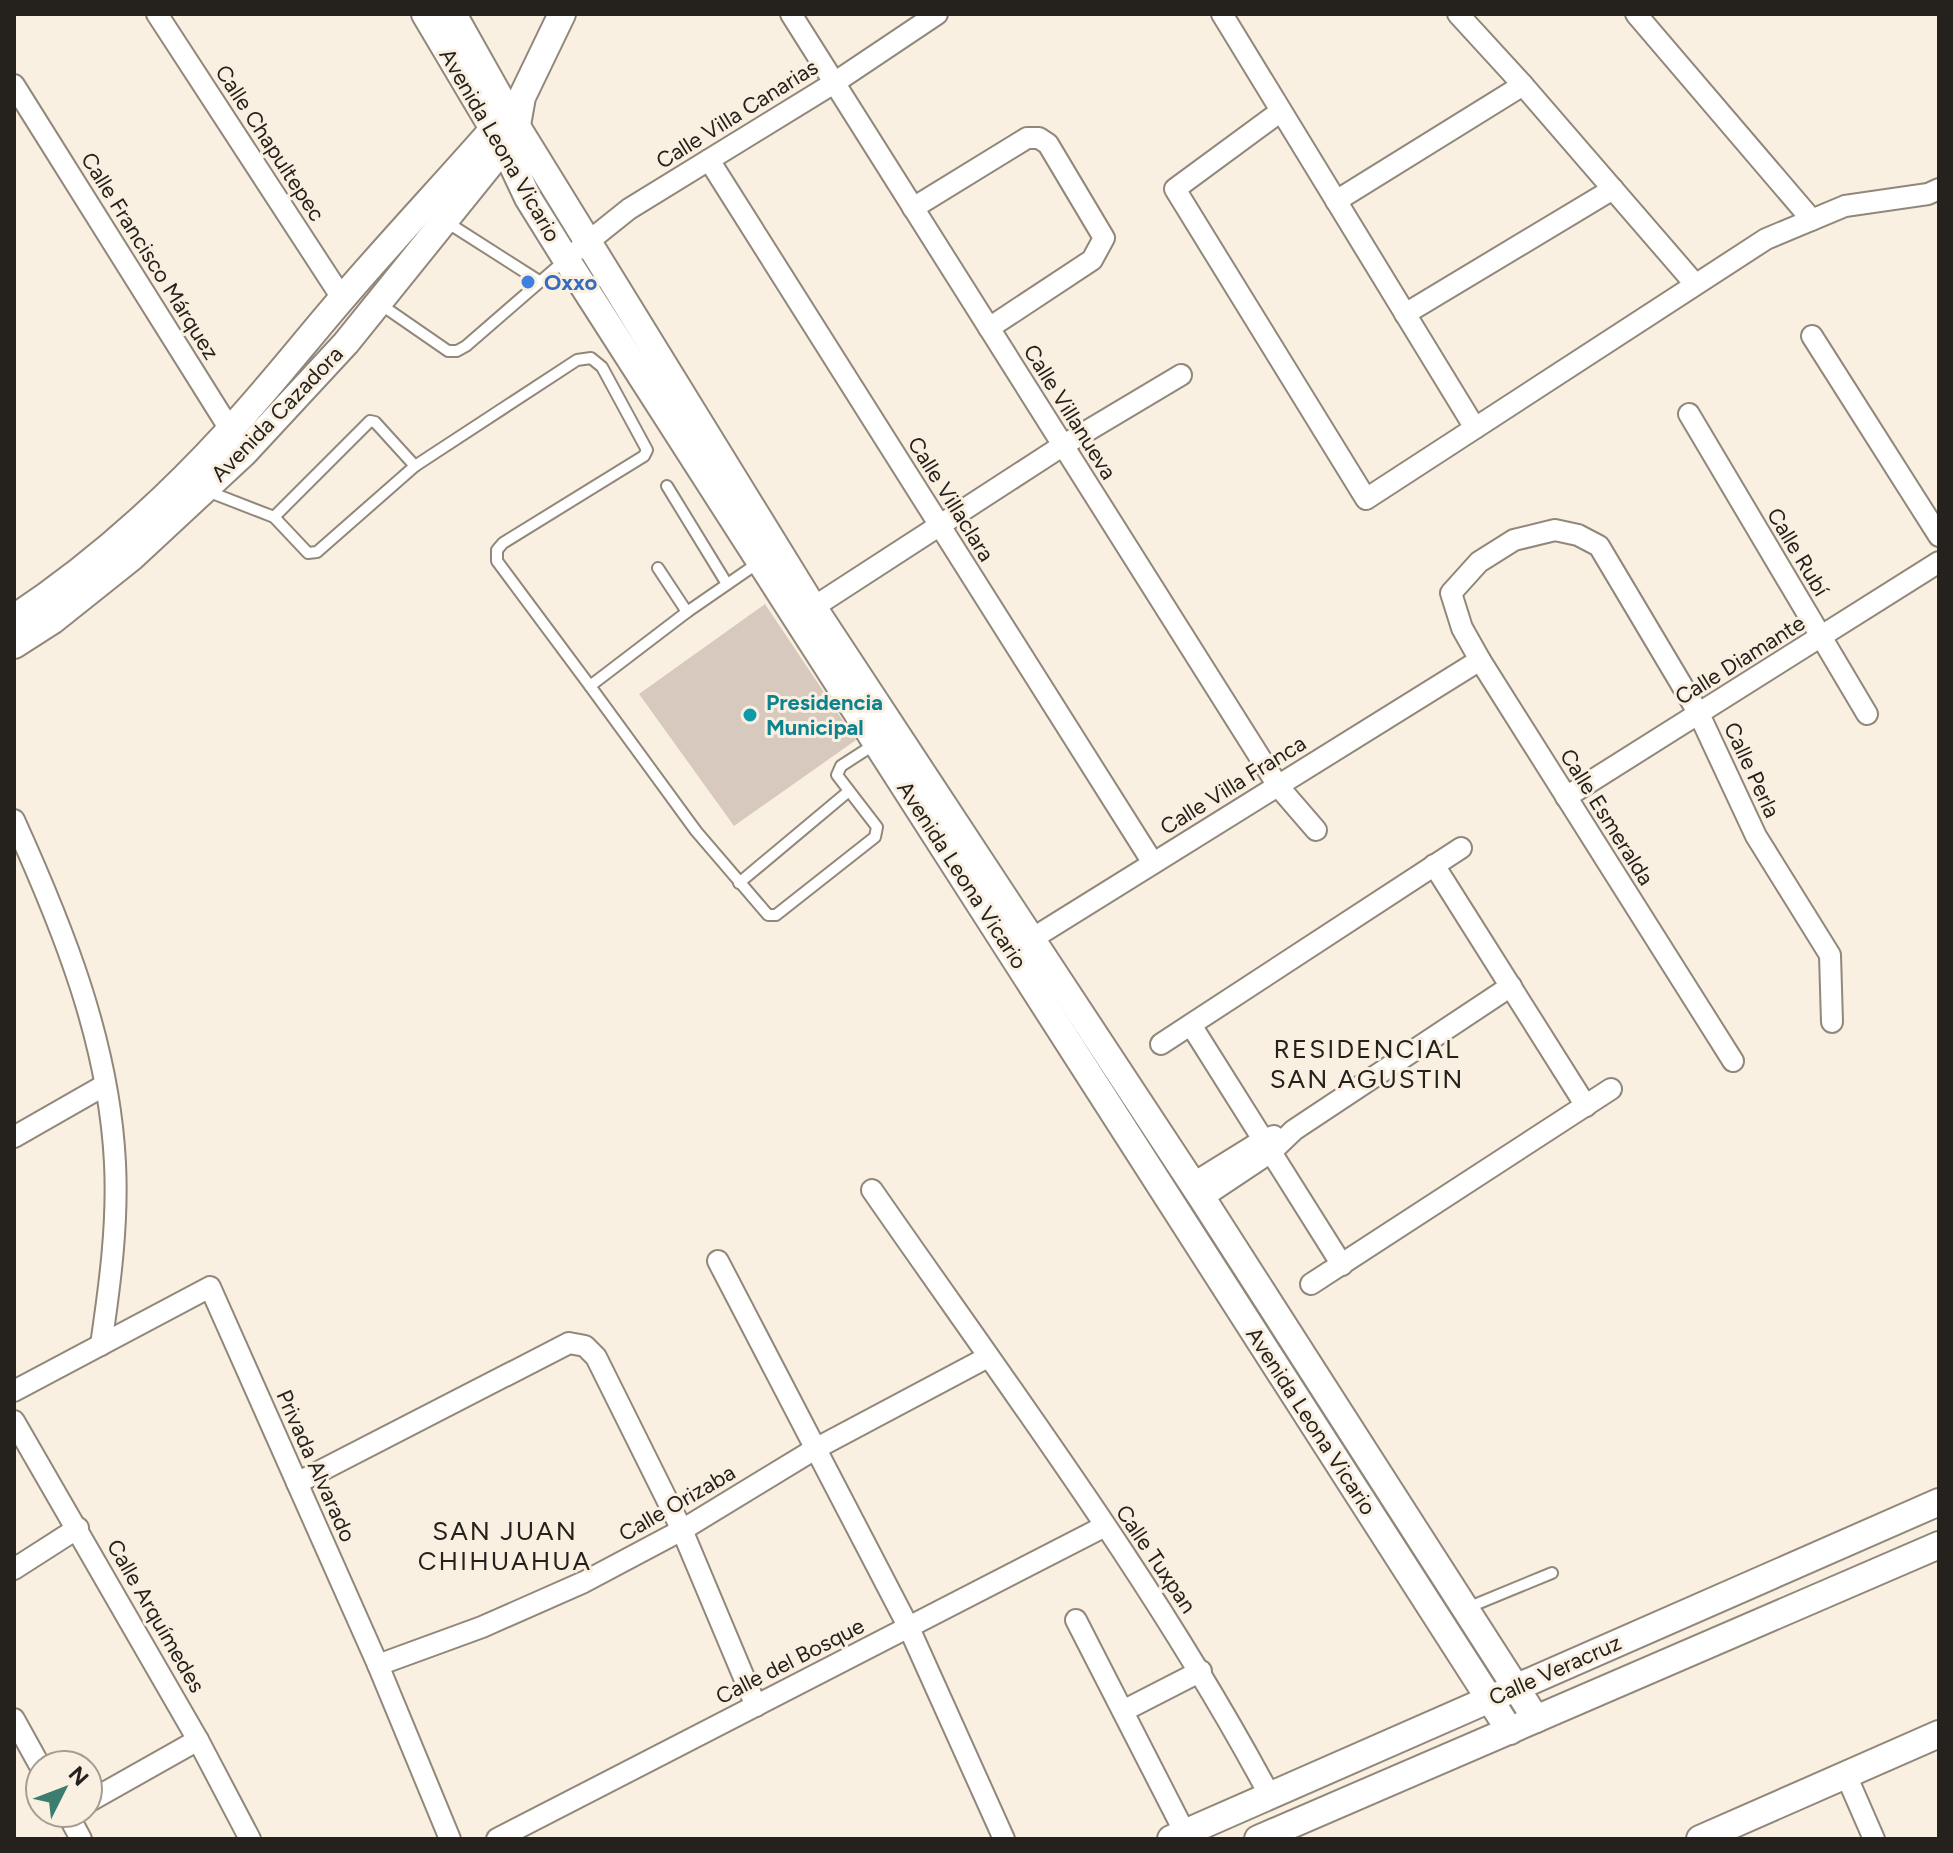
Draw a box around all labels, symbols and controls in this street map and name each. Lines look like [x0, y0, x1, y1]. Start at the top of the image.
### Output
street label: Avenida Leona Vicario [434, 44, 566, 246]
street label: Calle Villa Canarias [651, 53, 823, 175]
street label: Calle Chapultepec [209, 60, 331, 226]
street label: Calle Francisco Márquez [75, 147, 225, 365]
place label: Oxxo [544, 269, 598, 296]
marker: Oxxo [519, 273, 537, 291]
street label: Calle Villanueva [1018, 339, 1122, 485]
street label: Avenida Cazadora [205, 341, 349, 487]
street label: Calle Villaclara [902, 432, 1000, 566]
street label: Calle Rubí [1761, 503, 1835, 602]
street label: Calle Diamante [1670, 609, 1810, 711]
place label: Presidencia Municipal [766, 689, 883, 741]
marker: Presidencia Municipal [741, 706, 759, 724]
street label: Calle Perla [1718, 718, 1786, 822]
street label: Calle Villa Franca [1155, 729, 1311, 841]
street label: Calle Esmeralda [1554, 744, 1660, 890]
street label: Avenida Leona Vicario [891, 776, 1033, 974]
district label: RESIDENCIAL SAN AGUSTIN [1270, 1033, 1464, 1095]
street label: Avenida Leona Vicario [1240, 1322, 1382, 1520]
street label: Privada Alvarado [270, 1386, 362, 1546]
street label: Calle Orizaba [614, 1459, 740, 1547]
street label: Calle Tuxpan [1110, 1500, 1202, 1618]
district label: SAN JUAN CHIHUAHUA [418, 1515, 592, 1577]
street label: Calle Arquímedes [101, 1535, 211, 1697]
street label: Calle del Bosque [711, 1612, 869, 1710]
street label: Calle Veracruz [1485, 1629, 1625, 1711]
north arrow [24, 1749, 104, 1829]
text: N [63, 1761, 94, 1791]

